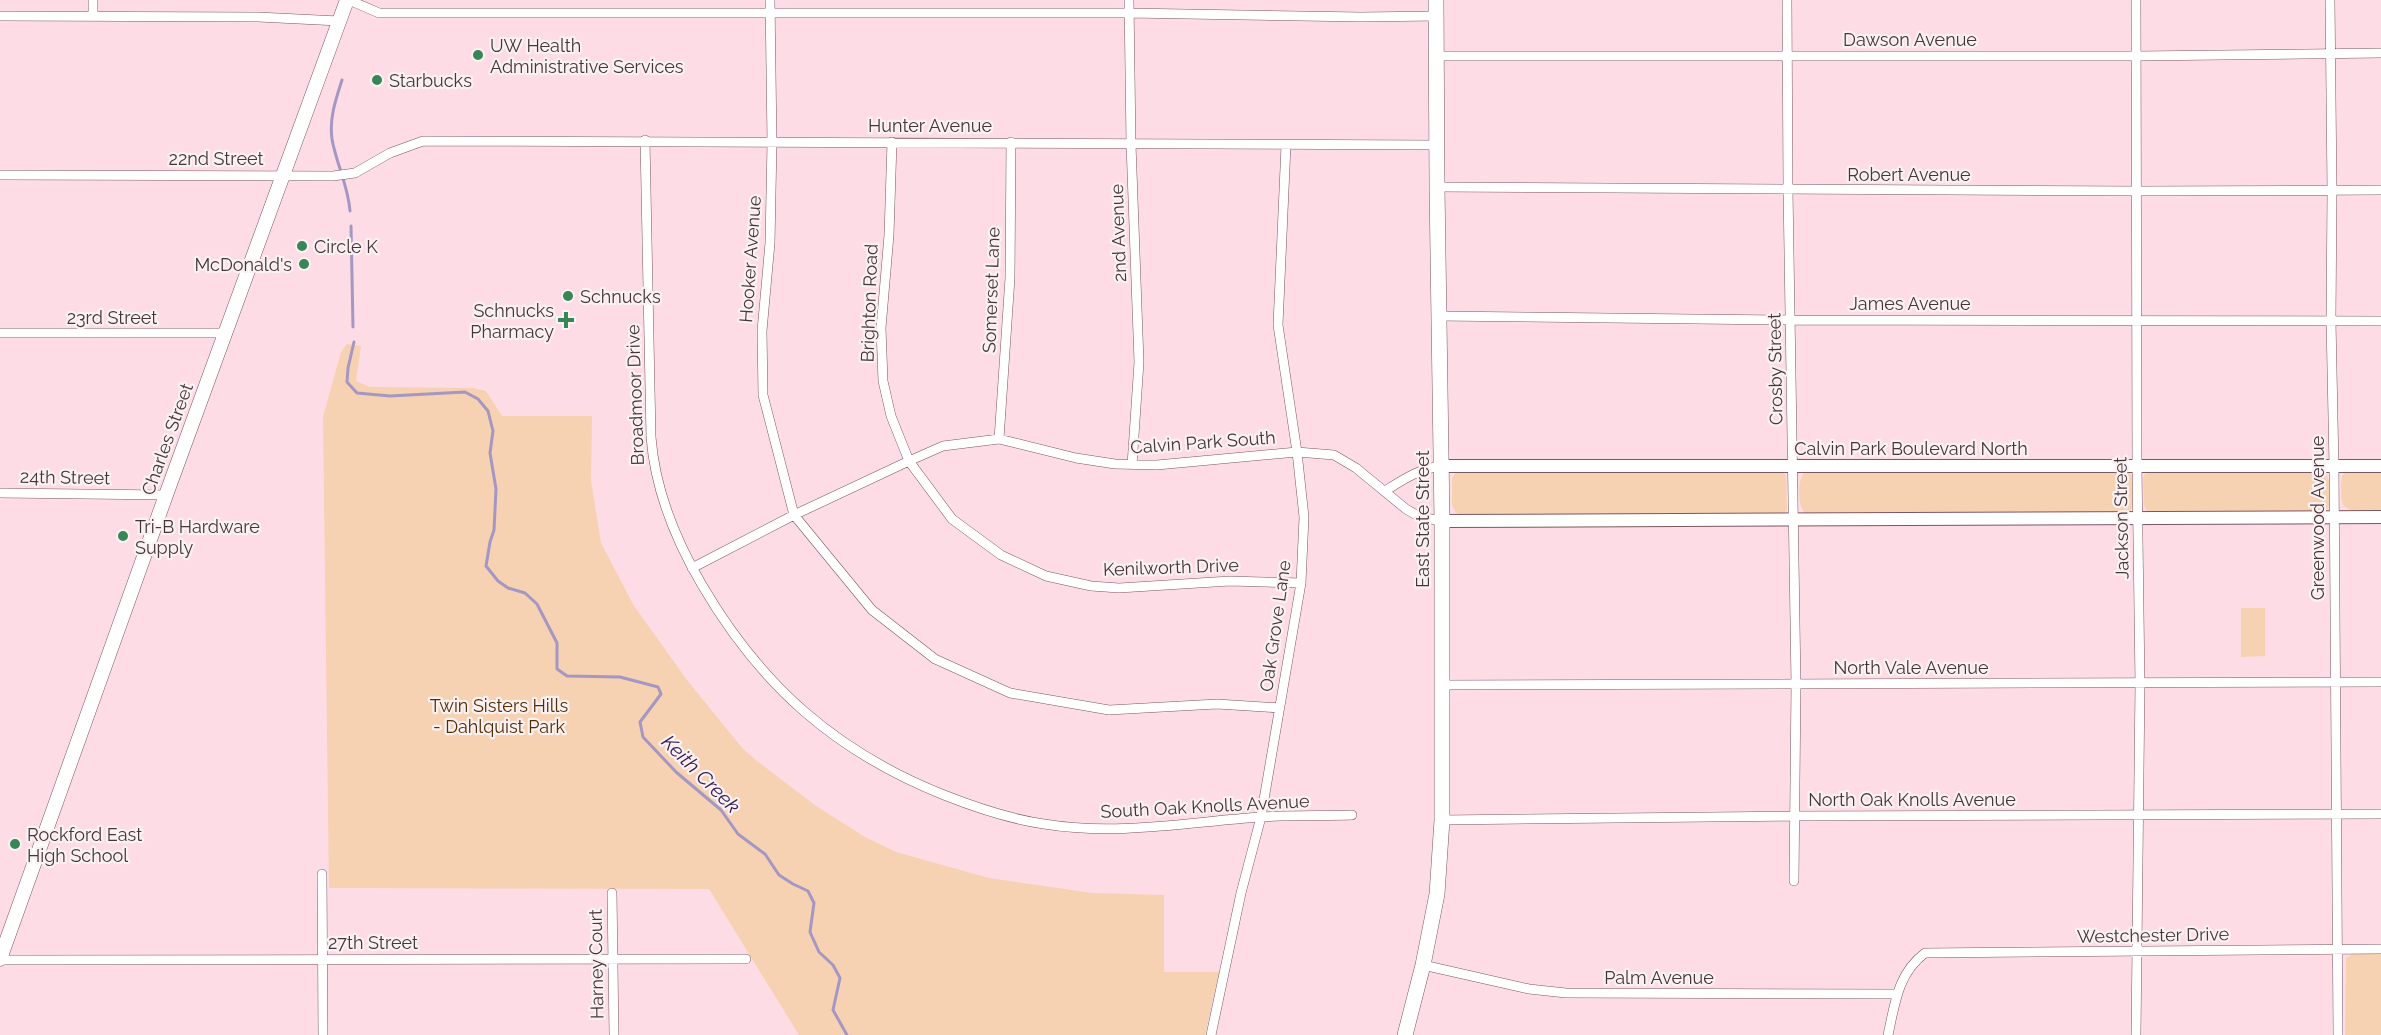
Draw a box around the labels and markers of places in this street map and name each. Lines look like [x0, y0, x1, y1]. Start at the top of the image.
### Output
place label: UW Health Administrative Services [490, 35, 684, 77]
marker: UW Health Administrative Services [471, 48, 485, 62]
place label: Starbucks [389, 70, 472, 91]
marker: Starbucks [370, 73, 384, 87]
place label: Circle K [314, 236, 378, 257]
marker: Circle K [295, 239, 309, 253]
place label: McDonald's [194, 254, 292, 275]
marker: McDonald's [297, 257, 311, 271]
place label: Schnucks [580, 286, 661, 307]
marker: Schnucks [561, 289, 575, 303]
place label: Schnucks Pharmacy [470, 300, 554, 342]
marker: Schnucks Pharmacy [559, 313, 573, 327]
place label: Tri-B Hardware Supply [135, 516, 260, 558]
marker: Tri-B Hardware Supply [116, 529, 130, 543]
place label: Rockford East High School [27, 824, 142, 866]
marker: Rockford East High School [8, 837, 22, 851]

